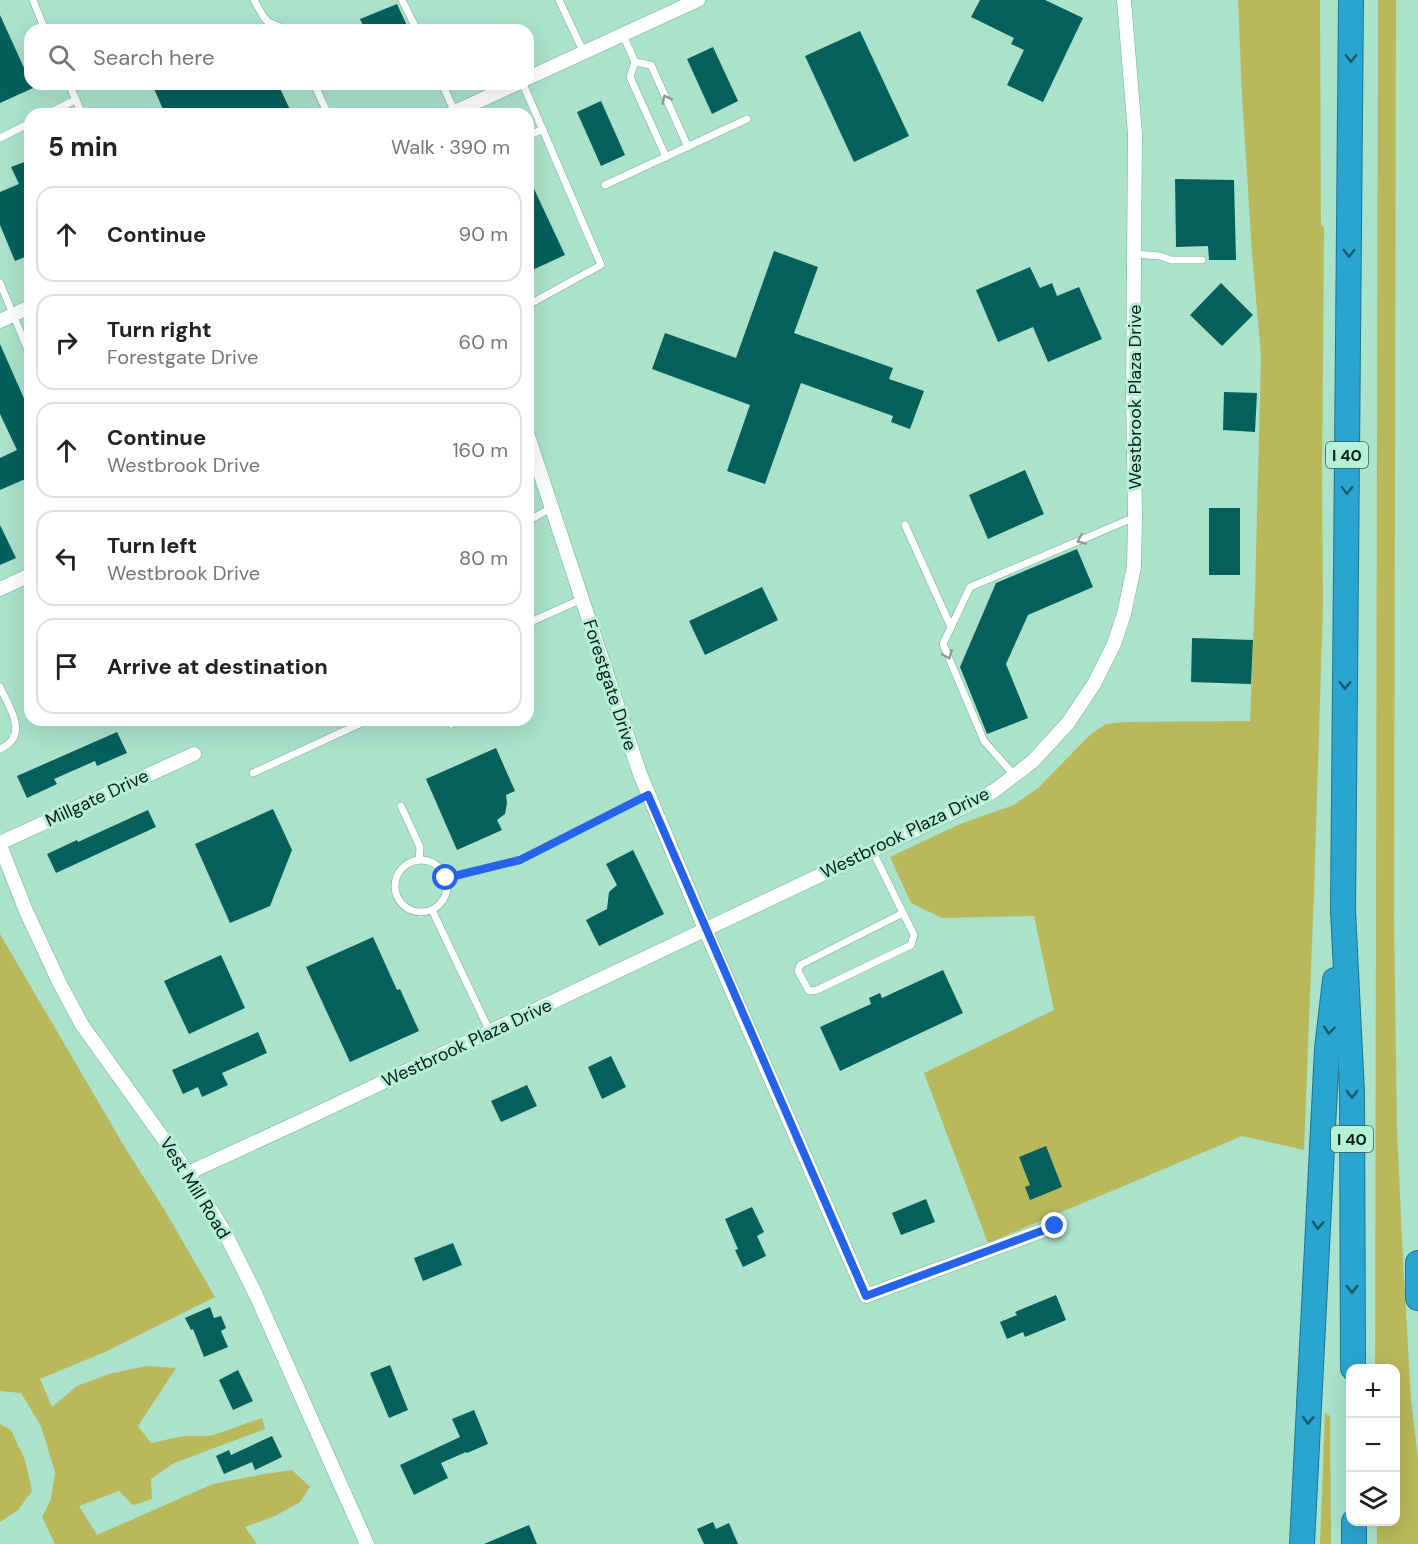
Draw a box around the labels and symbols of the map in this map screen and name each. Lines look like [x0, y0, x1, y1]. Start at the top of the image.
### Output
one-way arrow [1344, 54, 1357, 63]
one-way arrow [662, 94, 674, 105]
one-way arrow [1343, 249, 1355, 258]
street label: Westbrook Plaza Drive [1123, 305, 1147, 489]
road number: I 40 [1326, 442, 1368, 468]
one-way arrow [1340, 486, 1353, 495]
one-way arrow [1077, 533, 1088, 545]
street label: Forestgate Drive [578, 617, 642, 753]
one-way arrow [941, 648, 953, 659]
one-way arrow [1339, 681, 1351, 690]
street label: Millgate Drive [41, 764, 153, 832]
street label: Westbrook Plaza Drive [817, 782, 993, 884]
route start [432, 864, 458, 890]
street label: Westbrook Plaza Drive [378, 993, 556, 1093]
one-way arrow [1323, 1026, 1336, 1035]
one-way arrow [1345, 1089, 1358, 1098]
road number: I 40 [1331, 1126, 1373, 1152]
street label: Vest Mill Road [154, 1133, 236, 1243]
route end [1041, 1212, 1067, 1238]
one-way arrow [1312, 1220, 1325, 1229]
one-way arrow [1346, 1284, 1359, 1293]
one-way arrow [1302, 1415, 1315, 1424]

